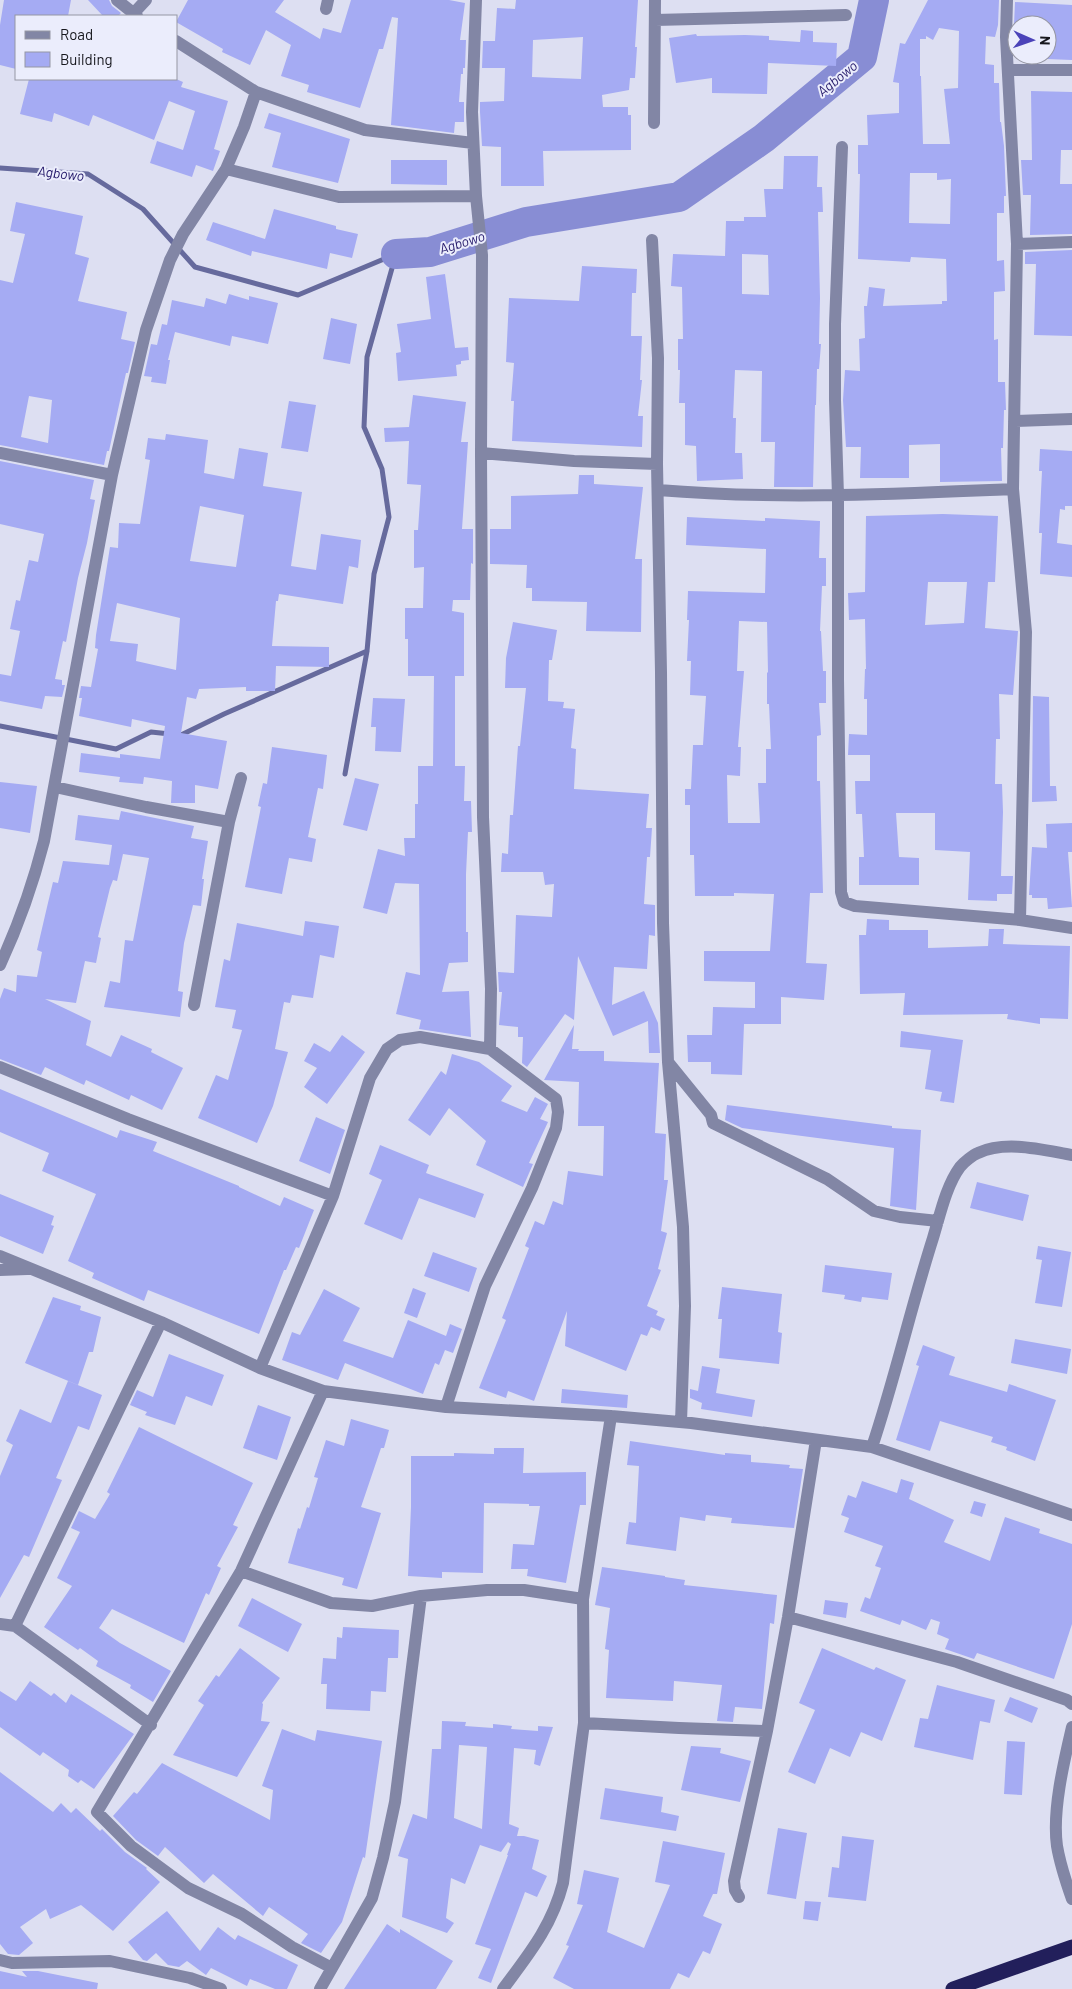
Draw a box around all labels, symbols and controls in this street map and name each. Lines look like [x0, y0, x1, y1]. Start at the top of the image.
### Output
legend [15, 15, 178, 80]
north arrow [1007, 15, 1057, 65]
text: Road [60, 25, 93, 43]
text: N [1037, 36, 1054, 45]
text: Building [60, 50, 113, 68]
water label: Agbowo [814, 57, 860, 99]
water label: Agbowo [37, 162, 85, 184]
water label: Agbowo [437, 227, 487, 257]

